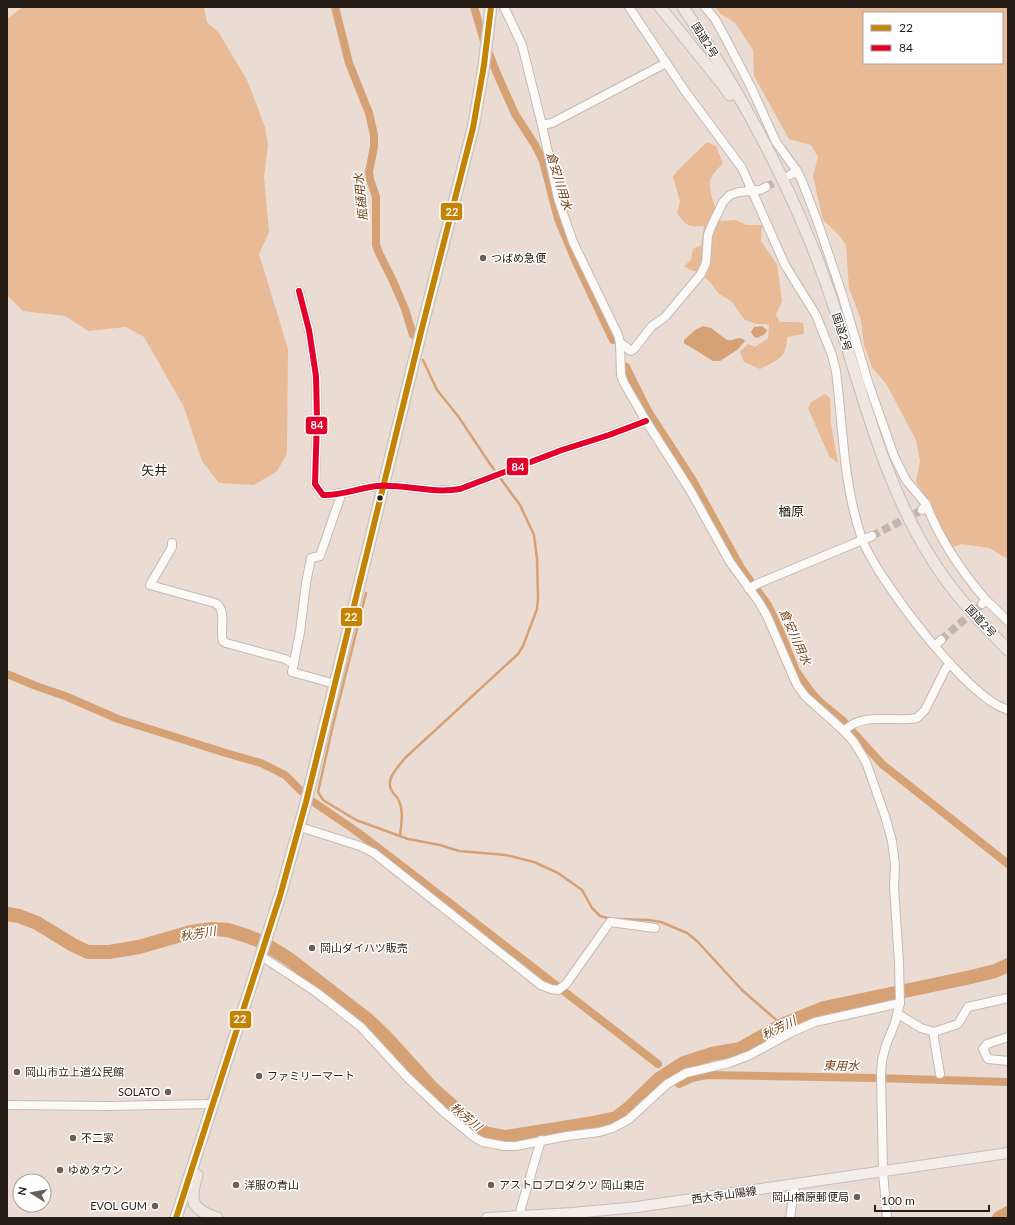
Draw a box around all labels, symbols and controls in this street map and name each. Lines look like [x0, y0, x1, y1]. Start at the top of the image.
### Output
legend [863, 12, 1003, 64]
street label: 国道2号 [689, 20, 721, 60]
text: 22 [899, 20, 913, 35]
text: 84 [899, 40, 913, 55]
water label: 倉安川用水 [544, 150, 576, 214]
water label: 瓶樋用水 [350, 170, 370, 222]
line badge: 22 [440, 202, 463, 221]
text: 22 [446, 205, 458, 218]
place label: つばめ急便 [491, 251, 547, 264]
marker: つばめ急便 [478, 253, 488, 263]
street label: 国道2号 [830, 311, 855, 353]
line badge: 84 [305, 416, 328, 435]
text: 84 [311, 418, 324, 431]
line badge: 84 [506, 457, 529, 476]
text: 84 [512, 460, 525, 473]
district label: 矢井 [141, 462, 167, 478]
unlabelled marker [375, 493, 385, 503]
district label: 楢原 [778, 503, 804, 519]
street label: 国道2号 [963, 602, 1000, 639]
water label: 倉安川用水 [776, 606, 815, 669]
line badge: 22 [340, 607, 363, 627]
text: 22 [345, 610, 357, 623]
water label: 秋芳川 [179, 923, 219, 944]
place label: 岡山ダイハツ販売 [320, 941, 408, 954]
marker: 岡山ダイハツ販売 [307, 943, 317, 953]
line badge: 22 [229, 1010, 252, 1029]
text: 22 [234, 1012, 246, 1025]
water label: 秋芳川 [759, 1012, 800, 1042]
water label: 東用水 [823, 1058, 861, 1073]
place label: 岡山市立上道公民館 [25, 1065, 124, 1078]
marker: 岡山市立上道公民館 [12, 1067, 22, 1077]
place label: ファミリーマート [267, 1069, 355, 1082]
marker: ファミリーマート [254, 1071, 264, 1081]
place label: SOLATO [118, 1085, 160, 1098]
marker: SOLATO [163, 1087, 173, 1097]
water label: 秋芳川 [448, 1099, 487, 1135]
place label: 不二家 [81, 1131, 114, 1144]
marker: 不二家 [68, 1133, 78, 1143]
place label: ゆめタウン [68, 1163, 123, 1176]
marker: ゆめタウン [55, 1165, 65, 1175]
north arrow [12, 1173, 52, 1213]
place label: 洋服の青山 [244, 1178, 299, 1191]
place label: アストロプロダクツ 岡山東店 [499, 1178, 645, 1191]
marker: 洋服の青山 [231, 1180, 241, 1190]
marker: アストロプロダクツ 岡山東店 [486, 1180, 496, 1190]
street label: 西大寺山陽線 [690, 1183, 758, 1206]
text: N [15, 1186, 29, 1196]
scale bar [875, 1187, 989, 1213]
place label: 岡山楢原郵便局 [772, 1190, 849, 1203]
marker: 岡山楢原郵便局 [852, 1192, 862, 1202]
text: 100 m [881, 1193, 915, 1208]
place label: EVOL GUM [90, 1199, 147, 1212]
marker: EVOL GUM [150, 1201, 160, 1211]

